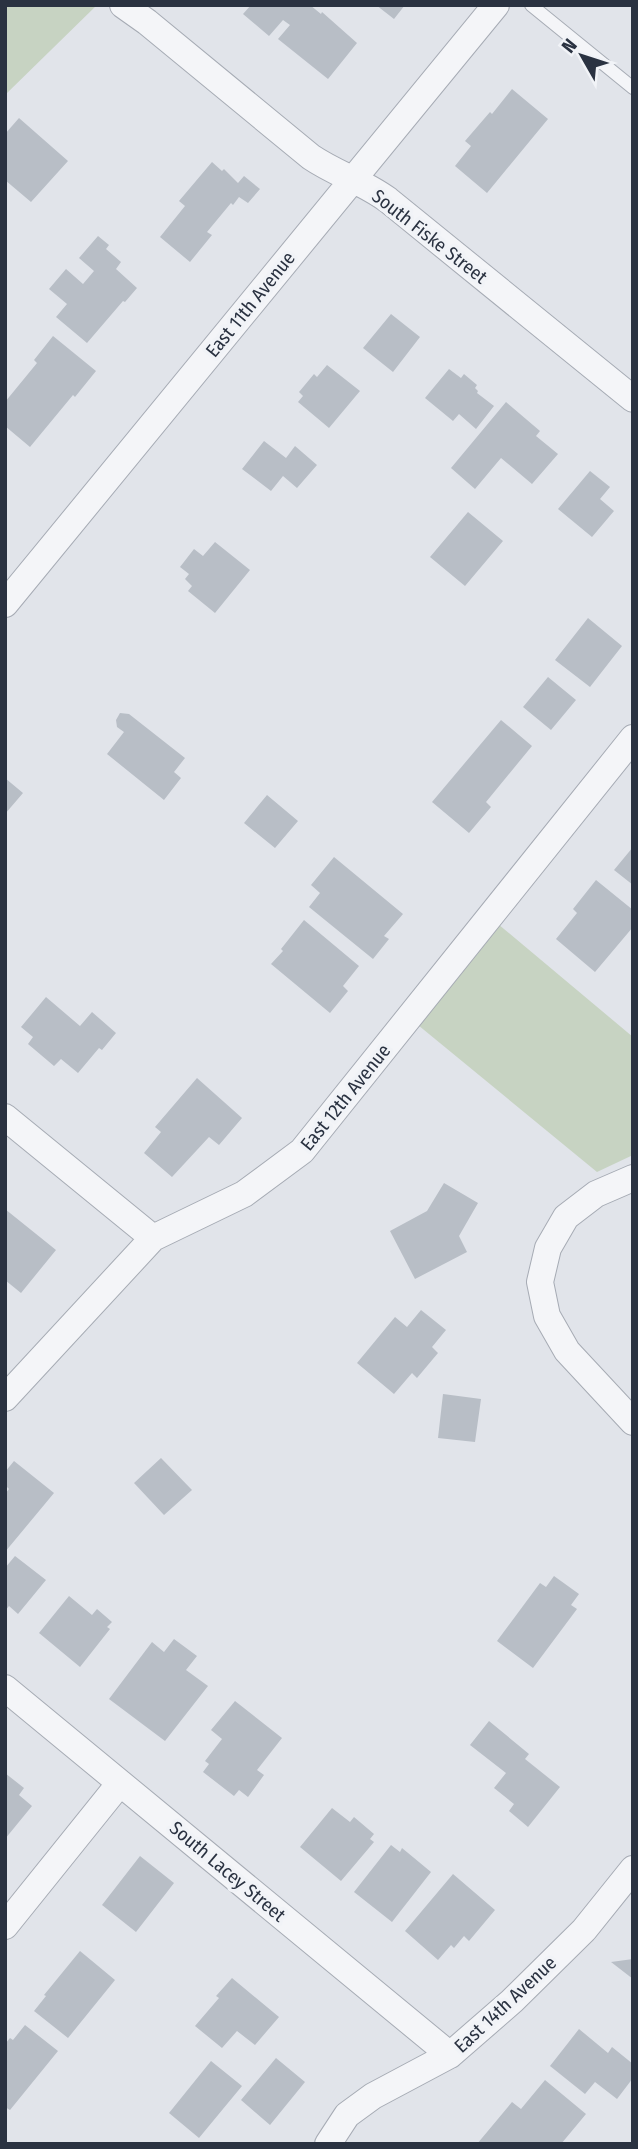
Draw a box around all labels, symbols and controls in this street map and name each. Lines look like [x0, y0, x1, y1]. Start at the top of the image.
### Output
north arrow [547, 21, 617, 91]
text: N [557, 34, 582, 57]
street label: South Fiske Street [367, 184, 493, 289]
street label: East 11th Avenue [201, 247, 300, 362]
street label: East 12th Avenue [295, 1039, 395, 1155]
street label: South Lacey Street [165, 1816, 291, 1927]
street label: East 14th Avenue [450, 1951, 561, 2057]

